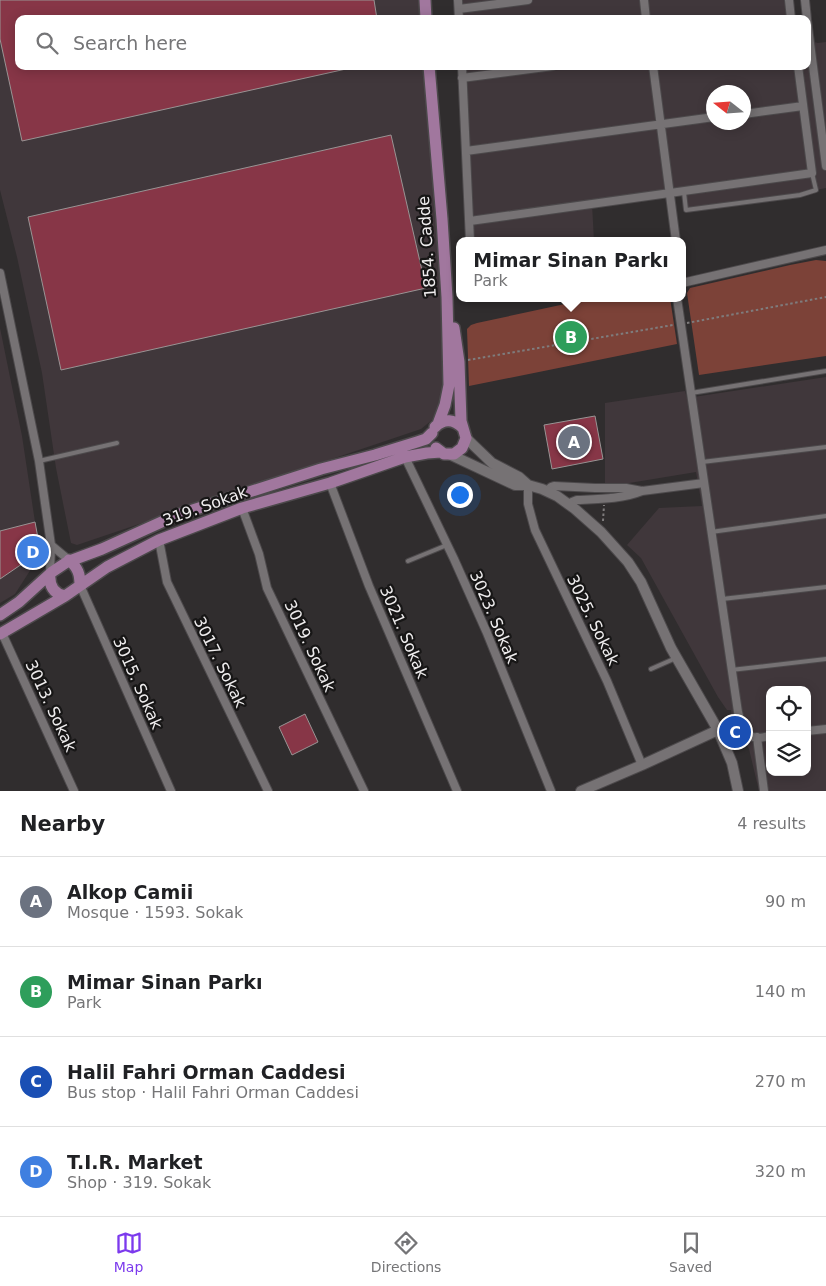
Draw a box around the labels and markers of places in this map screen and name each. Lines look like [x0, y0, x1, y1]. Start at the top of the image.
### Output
pin: B [555, 318, 587, 356]
pin: A [558, 423, 590, 461]
pin: D [17, 533, 49, 571]
pin: C [719, 713, 751, 751]

